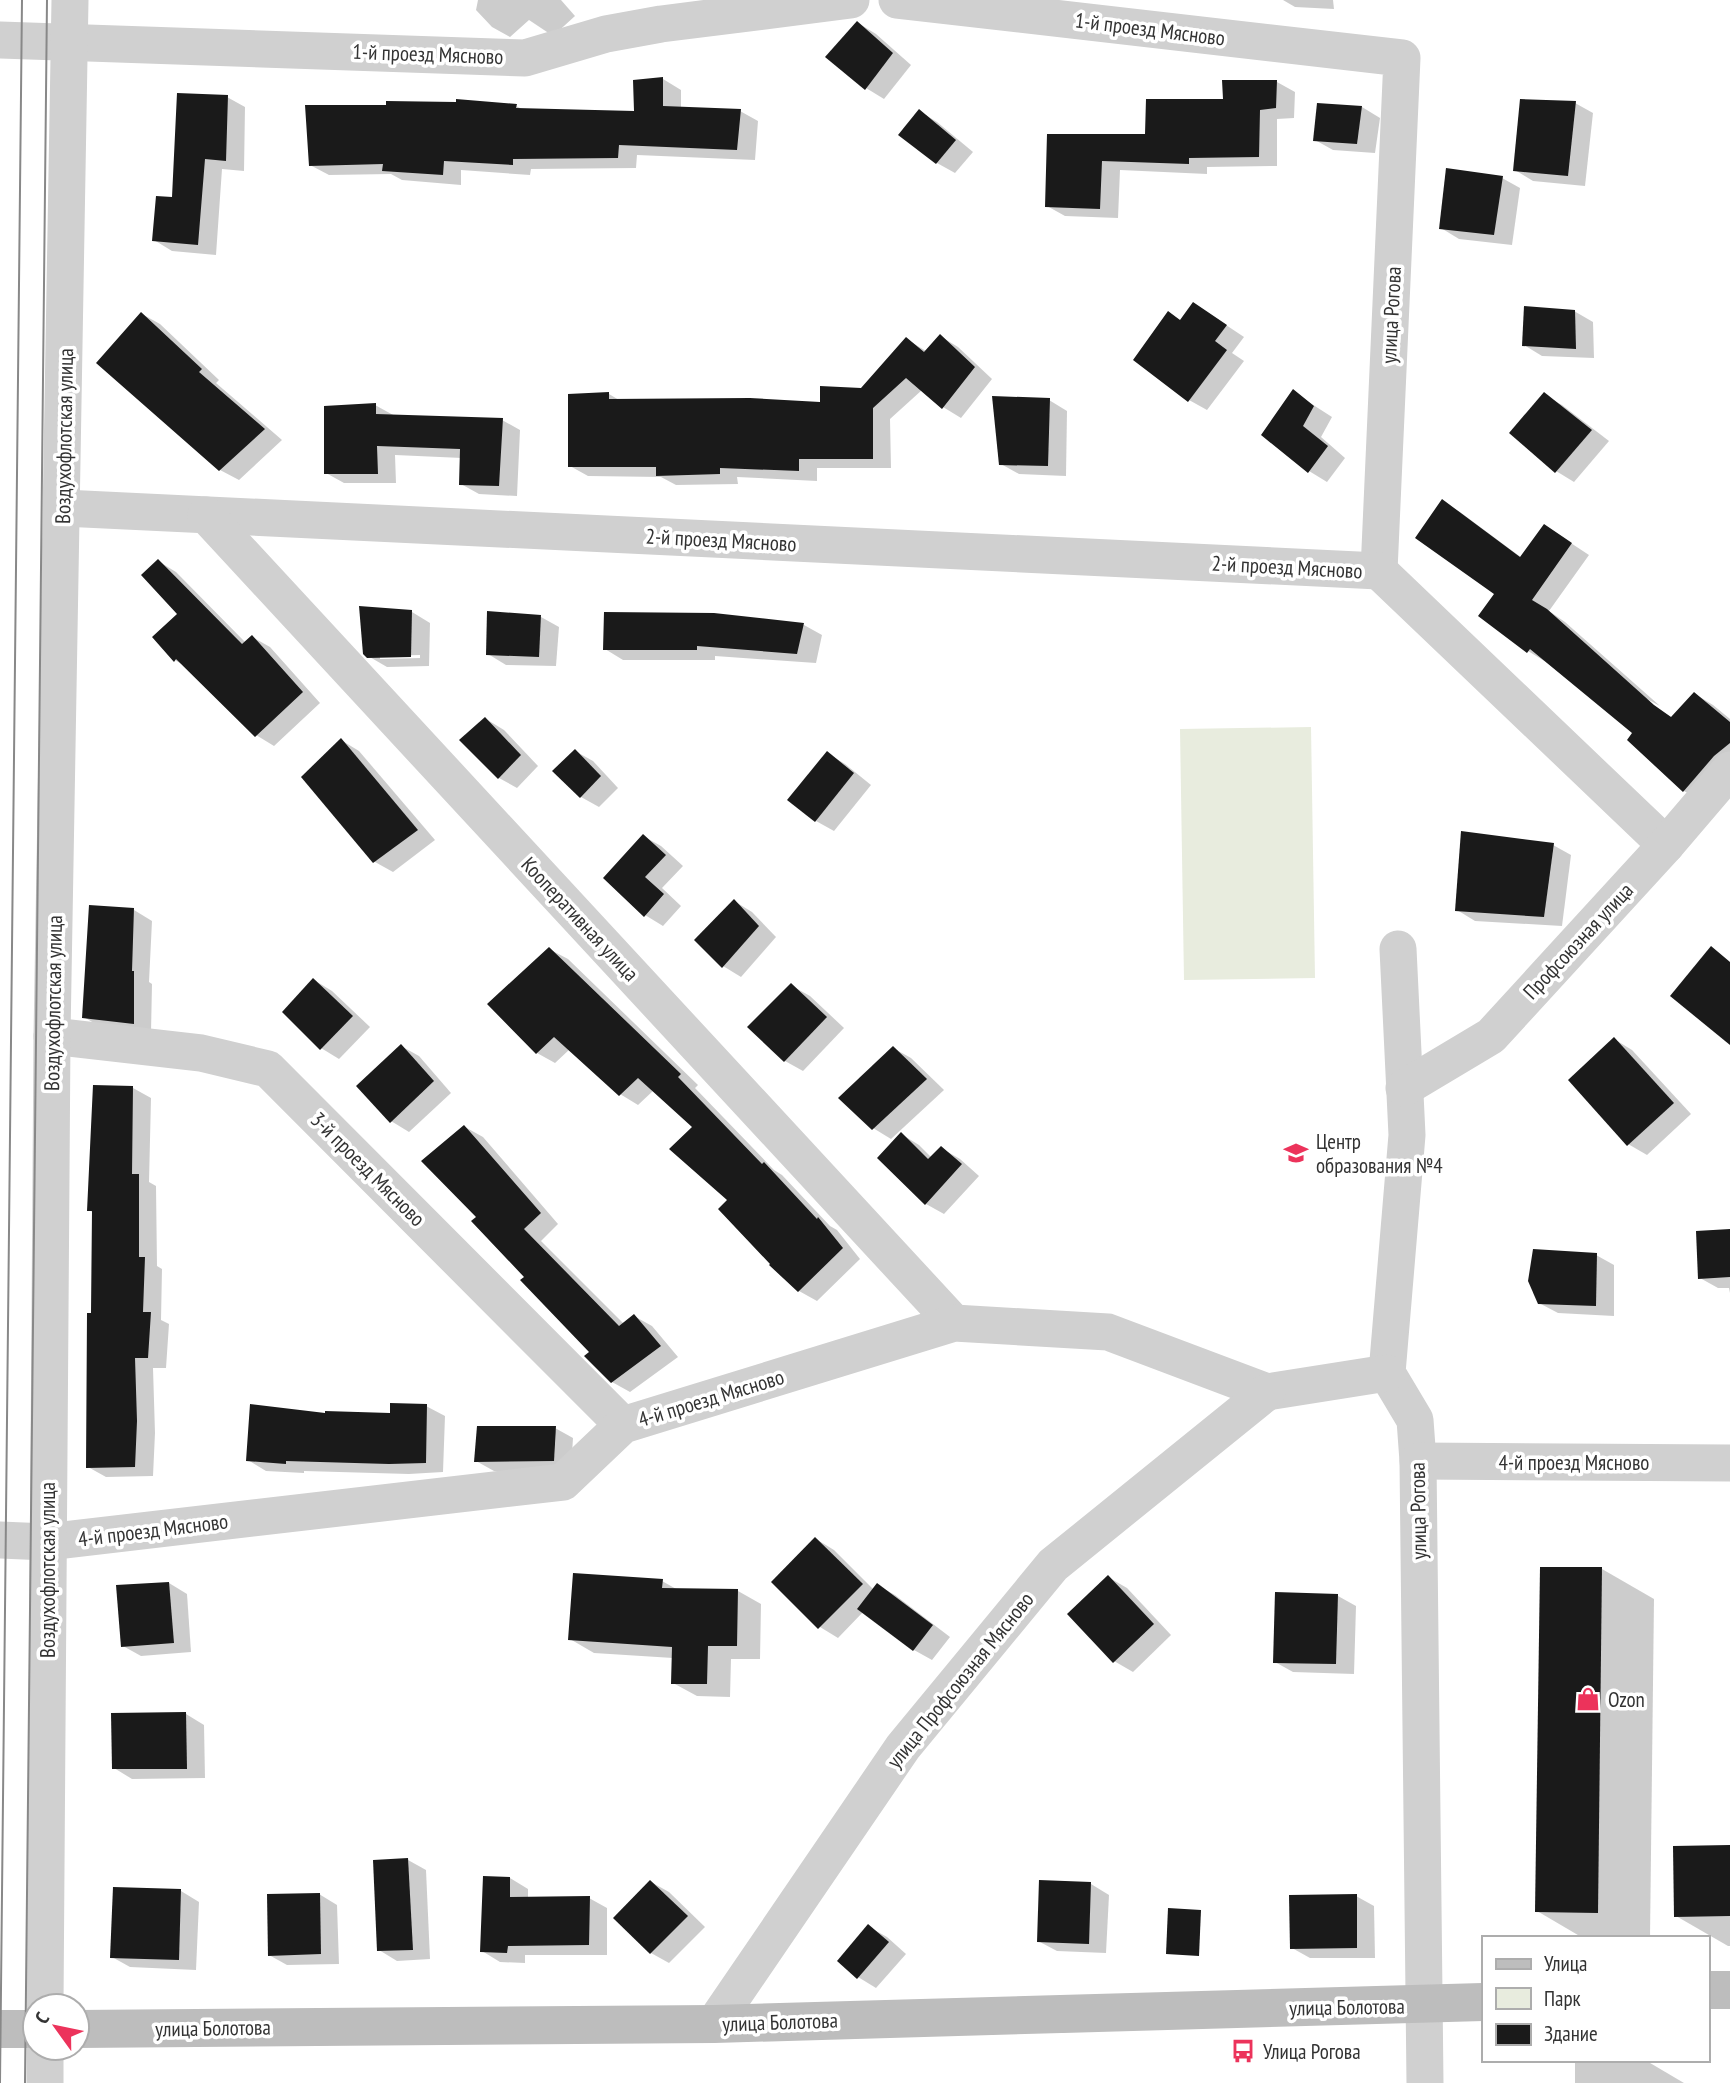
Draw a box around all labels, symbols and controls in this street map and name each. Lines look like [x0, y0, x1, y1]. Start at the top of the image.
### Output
street label: 1-й проезд Мясново [1073, 6, 1227, 52]
street label: 1-й проезд Мясново [352, 38, 504, 70]
street label: улица Рогова [1375, 266, 1407, 364]
street label: Воздухофлотская улица [49, 348, 79, 524]
street label: 2-й проезд Мясново [645, 523, 797, 557]
street label: 2-й проезд Мясново [1211, 550, 1363, 584]
street label: Кооперативная улица [516, 851, 644, 987]
street label: Профсоюзная улица [1517, 877, 1639, 1005]
street label: Воздухофлотская улица [38, 915, 68, 1091]
street label: 3-й проезд Мясново [305, 1106, 431, 1232]
place label: Центр образования №4 [1316, 1128, 1443, 1179]
school or university icon: Центр образования №4 [1282, 1139, 1310, 1167]
street label: 4-й проезд Мясново [635, 1363, 787, 1433]
street label: 4-й проезд Мясново [1499, 1449, 1649, 1476]
street label: улица Рогова [1404, 1462, 1432, 1560]
street label: Воздухофлотская улица [34, 1482, 61, 1658]
street label: 4-й проезд Мясново [76, 1507, 230, 1553]
street label: улица Профсоюзная Мясново [881, 1586, 1039, 1774]
shop icon: Ozon [1574, 1685, 1602, 1713]
place label: Ozon [1608, 1686, 1645, 1713]
legend [1482, 1936, 1709, 2062]
text: Улица [1544, 1950, 1587, 1977]
text: Парк [1544, 1985, 1581, 2012]
north arrow [21, 1992, 91, 2062]
street label: улица Болотова [1289, 1992, 1405, 2022]
street label: улица Болотова [722, 2006, 838, 2038]
text: С [29, 2007, 54, 2028]
street label: улица Болотова [155, 2013, 271, 2043]
text: Здание [1544, 2020, 1598, 2047]
bus stop icon: Улица Рогова [1229, 2037, 1257, 2065]
place label: Улица Рогова [1263, 2038, 1361, 2065]

